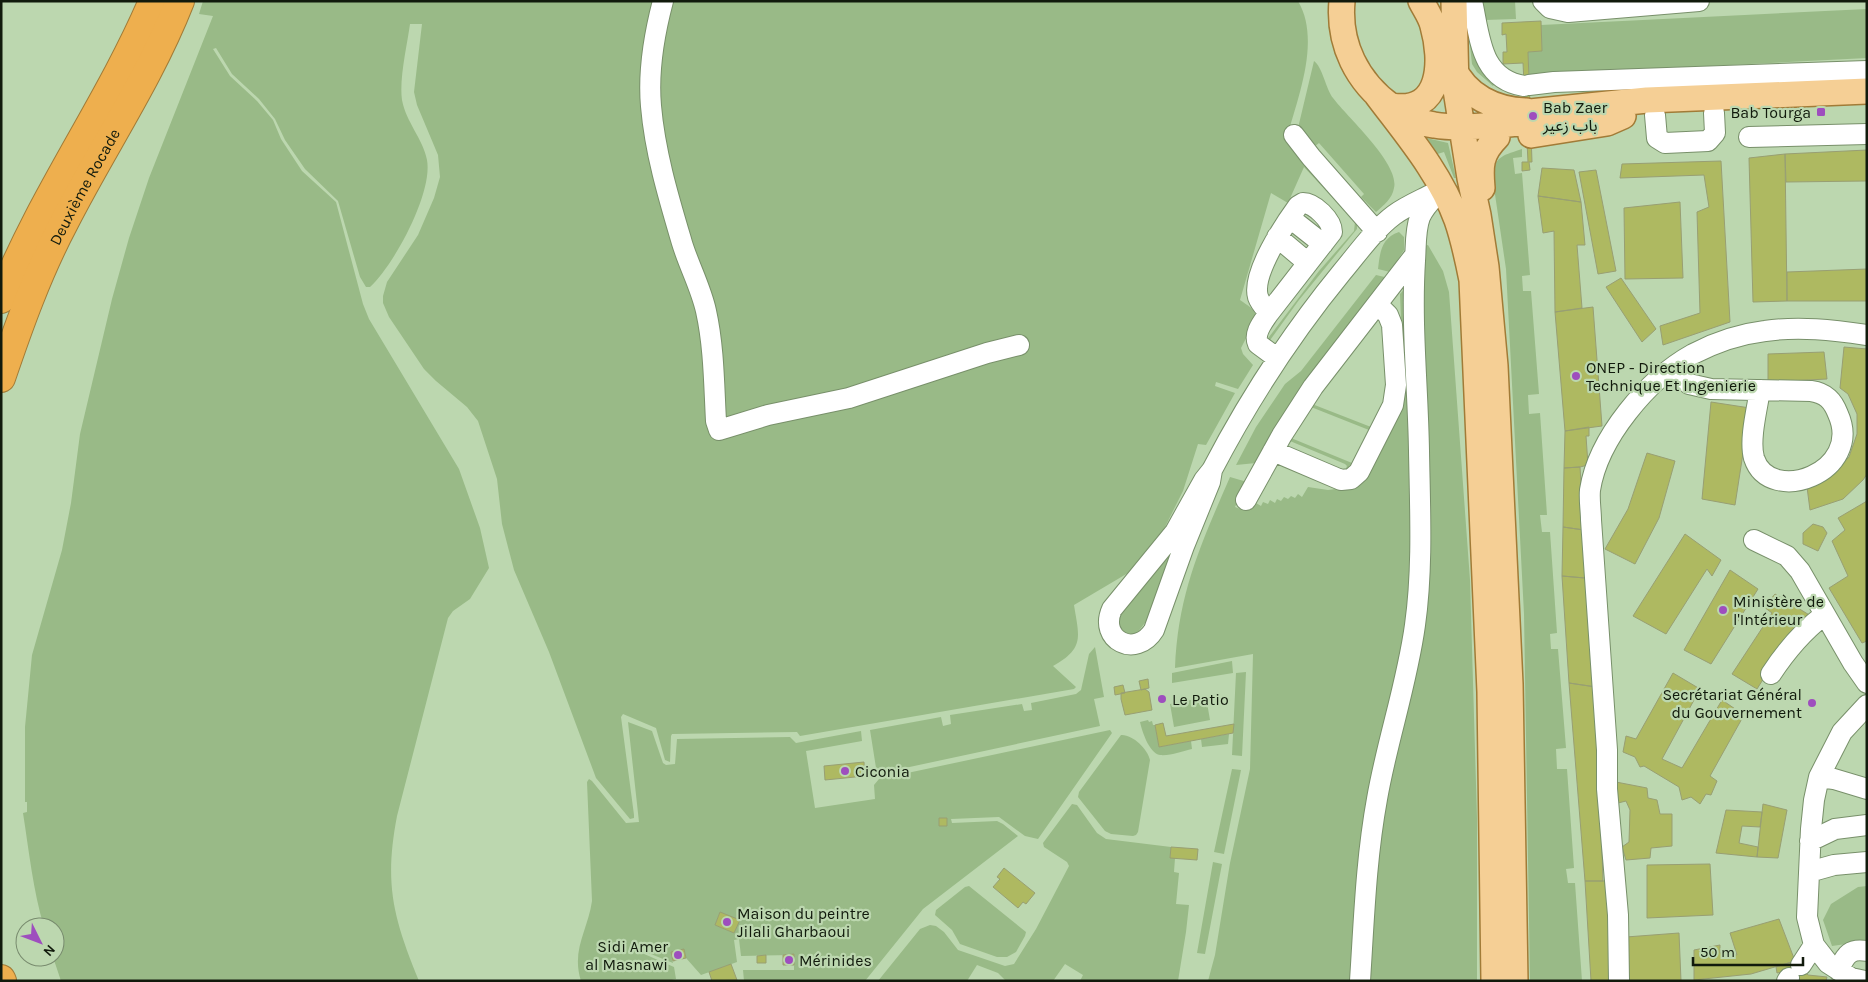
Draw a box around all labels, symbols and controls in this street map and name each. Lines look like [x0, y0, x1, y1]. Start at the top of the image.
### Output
place label: Bab Zaer باب زعير [1542, 98, 1608, 135]
place label: Bab Tourga [1730, 103, 1811, 122]
marker: Bab Tourga [1815, 106, 1827, 118]
marker: Bab Zaer باب زعير [1527, 110, 1539, 122]
street label: Deuxième Rocade [45, 125, 124, 248]
place label: ONEP - Direction Technique Et Ingenierie [1586, 358, 1756, 395]
marker: ONEP - Direction Technique Et Ingenierie [1570, 370, 1582, 382]
place label: Ministère de l'Intérieur [1733, 592, 1824, 629]
marker: Ministère de l'Intérieur [1717, 604, 1729, 616]
place label: Secrétariat Général du Gouvernement [1662, 685, 1802, 722]
place label: Le Patio [1172, 690, 1229, 709]
marker: Le Patio [1156, 693, 1168, 705]
marker: Secrétariat Général du Gouvernement [1806, 697, 1818, 709]
place label: Ciconia [855, 762, 910, 781]
marker: Ciconia [839, 765, 851, 777]
place label: Maison du peintre Jilali Gharbaoui [737, 904, 870, 941]
marker: Maison du peintre Jilali Gharbaoui [721, 916, 733, 928]
north arrow [15, 917, 65, 967]
scale bar [1693, 934, 1803, 966]
place label: Sidi Amer al Masnawi [585, 937, 668, 974]
text: N [40, 941, 59, 960]
text: 50 m [1700, 943, 1735, 961]
marker: Sidi Amer al Masnawi [672, 949, 684, 961]
place label: Mérinides [799, 951, 872, 970]
marker: Mérinides [783, 954, 795, 966]

